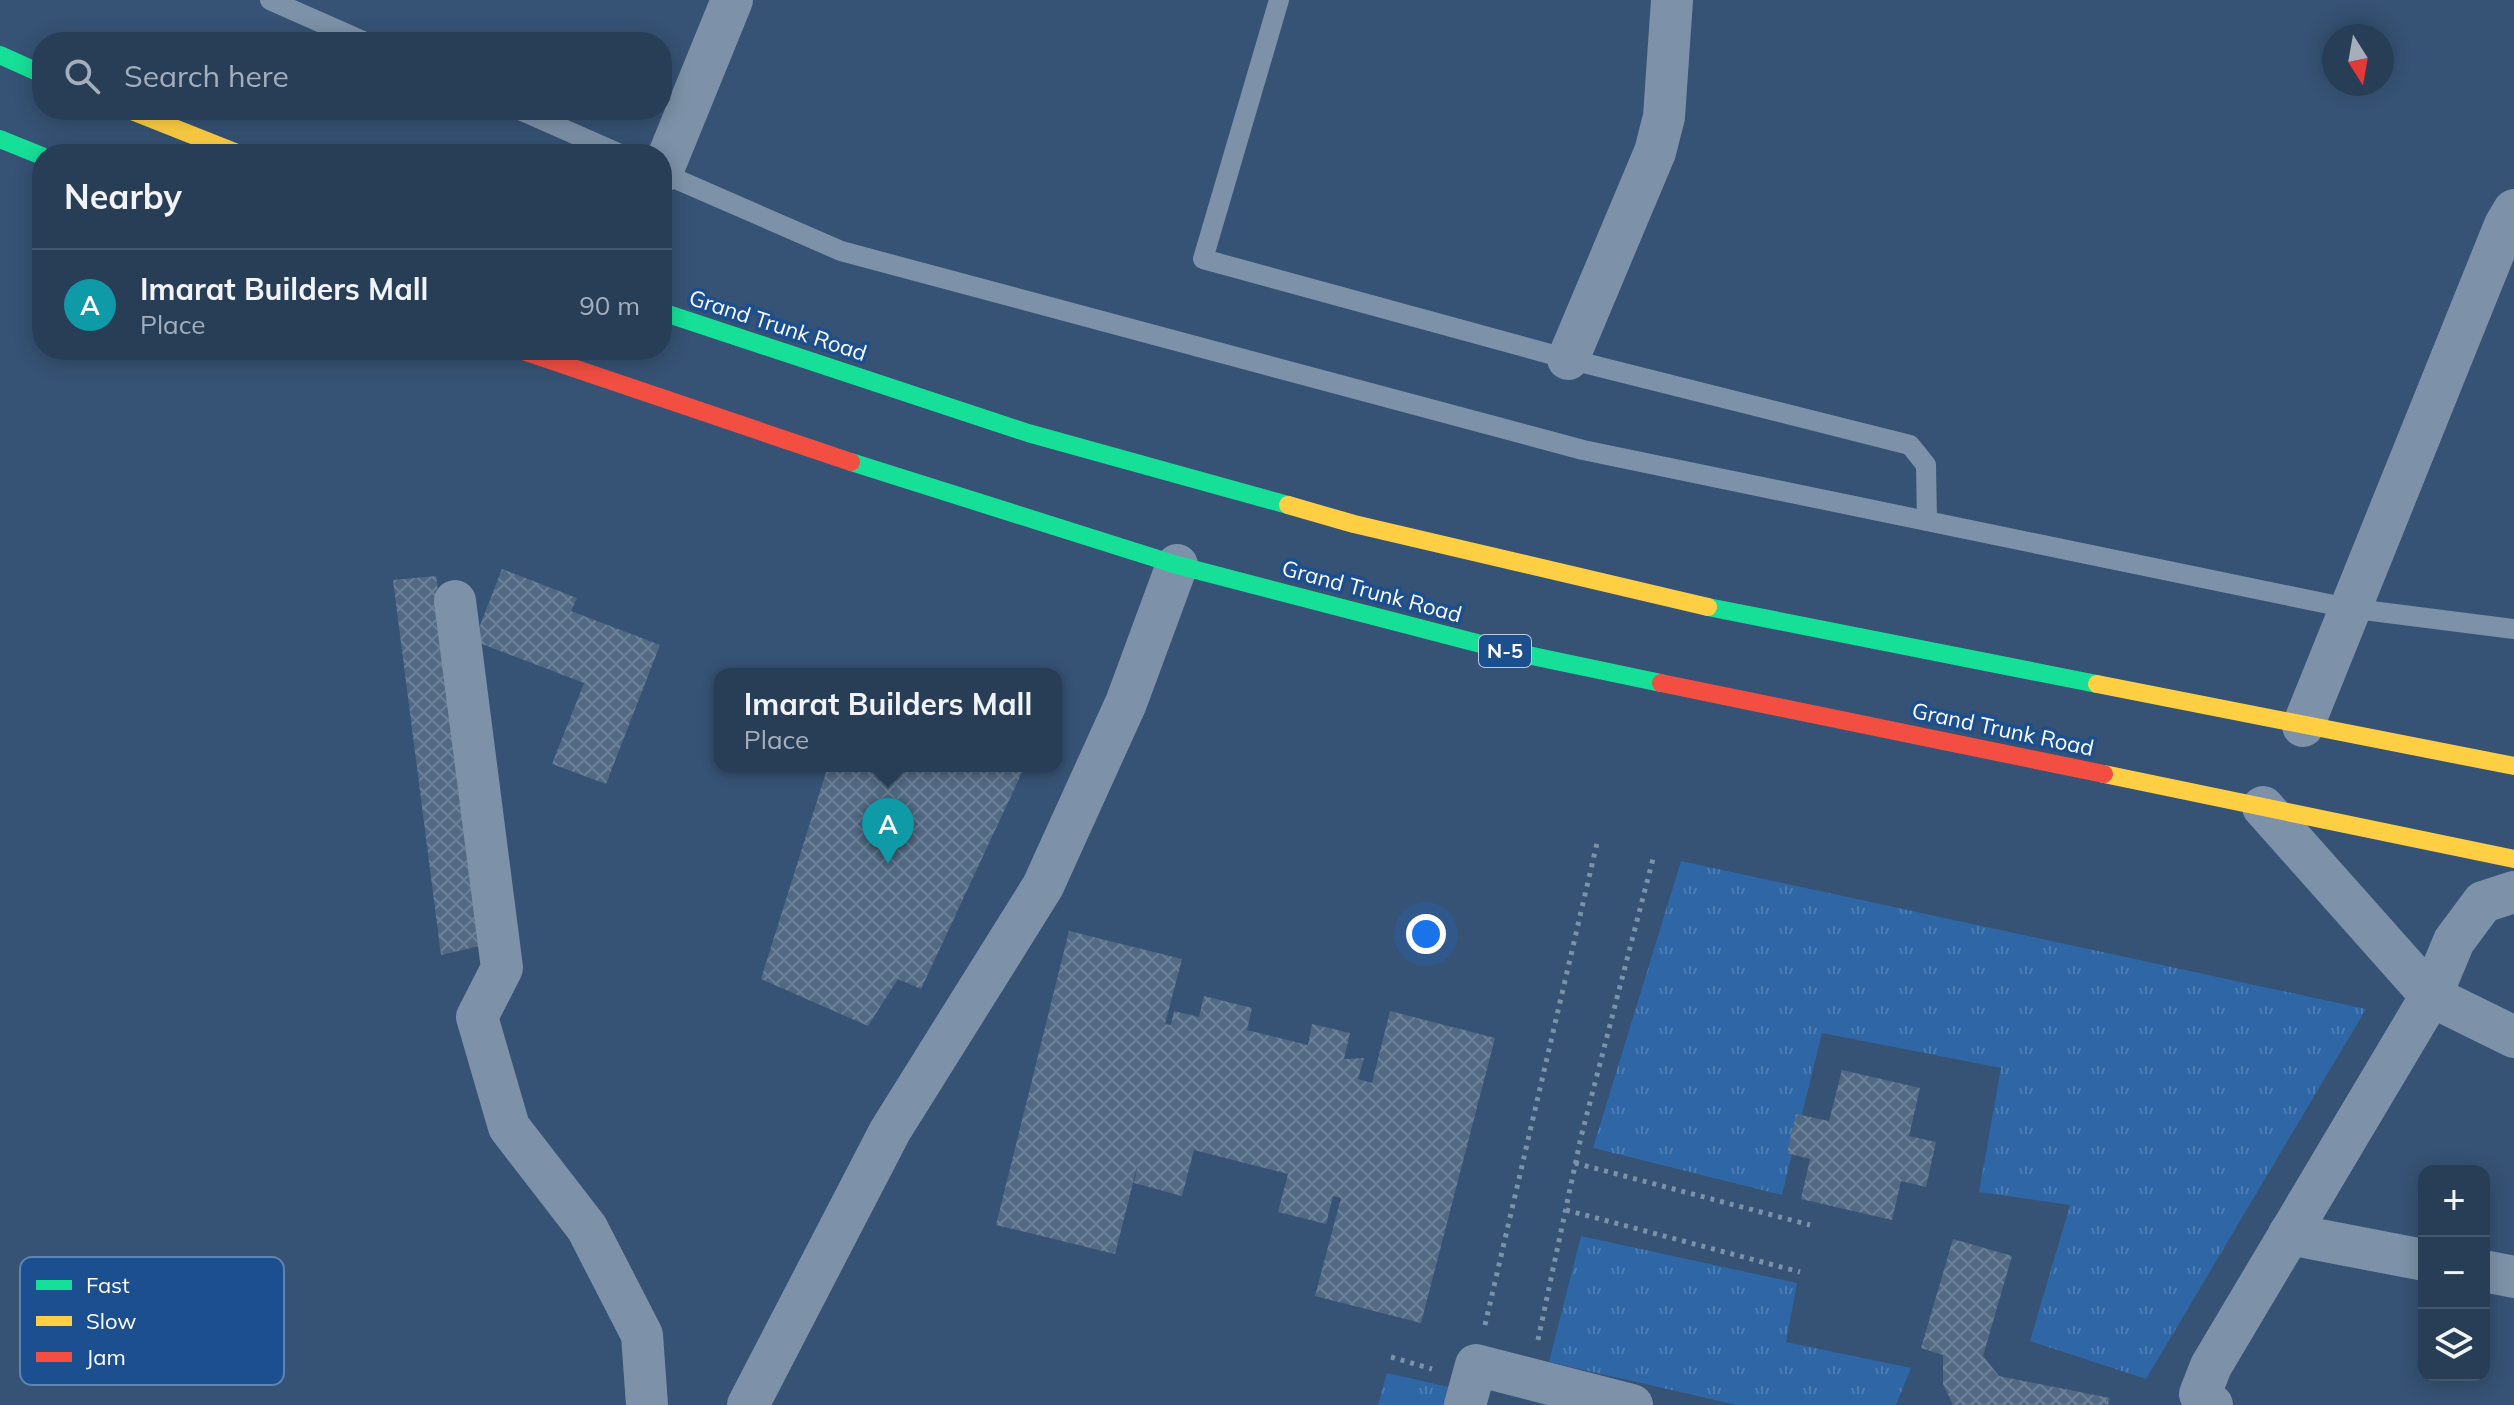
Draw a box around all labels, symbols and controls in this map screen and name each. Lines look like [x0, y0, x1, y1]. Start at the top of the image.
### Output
north arrow [2322, 24, 2394, 96]
search box [32, 32, 672, 120]
icon: search [60, 54, 104, 98]
text: Search here [124, 57, 289, 95]
text: Nearby [64, 175, 182, 218]
text: Imarat Builders Mall [140, 270, 428, 308]
street label: Grand Trunk Road [686, 283, 870, 367]
text: A [80, 289, 100, 322]
text: 90 m [579, 289, 640, 322]
text: Place [140, 308, 205, 341]
street label: Grand Trunk Road [1279, 554, 1465, 628]
road number: N-5 [1479, 635, 1531, 667]
popup [714, 668, 1062, 772]
text: Imarat Builders Mall [744, 685, 1032, 723]
street label: Grand Trunk Road [1910, 696, 2096, 762]
text: Place [744, 723, 809, 756]
pin: A [862, 798, 914, 864]
your location [1406, 914, 1446, 954]
map controls [2418, 1165, 2490, 1381]
button: + [2418, 1165, 2490, 1237]
button: − [2418, 1237, 2490, 1309]
legend [20, 1257, 284, 1385]
text: Fast [86, 1271, 130, 1299]
text: Slow [86, 1307, 136, 1335]
button: layers [2418, 1309, 2490, 1381]
text: Jam [86, 1343, 126, 1371]

